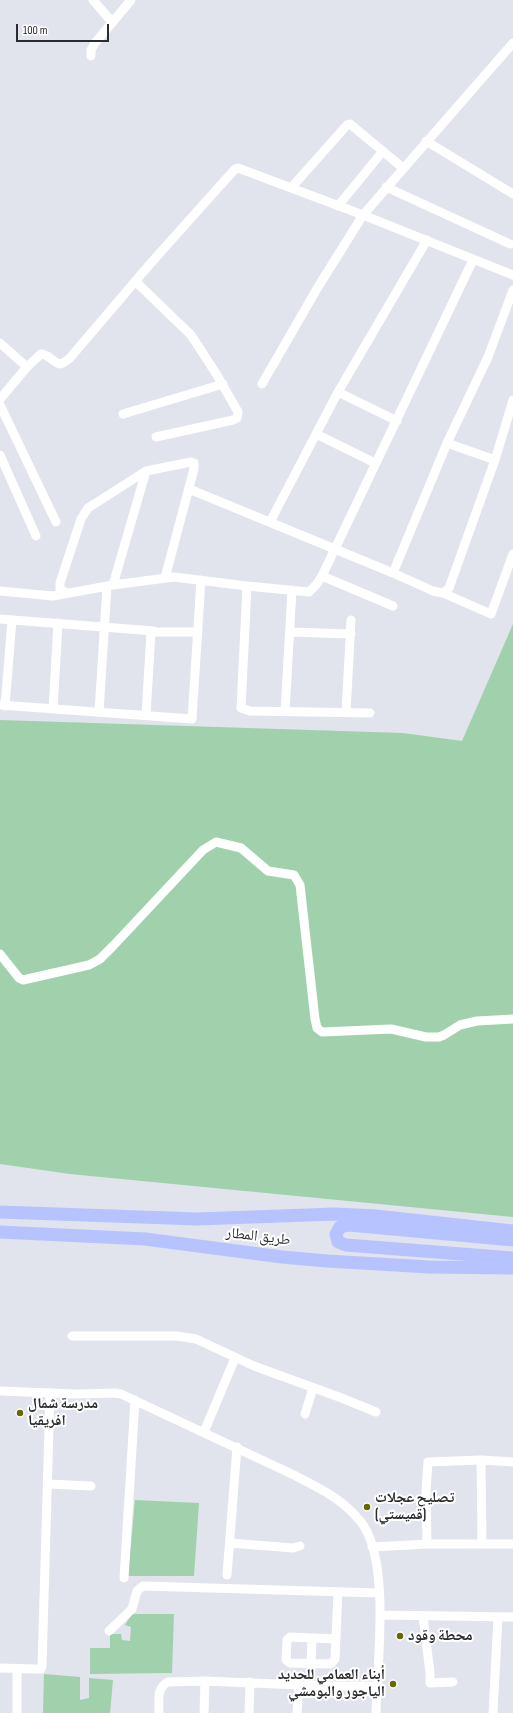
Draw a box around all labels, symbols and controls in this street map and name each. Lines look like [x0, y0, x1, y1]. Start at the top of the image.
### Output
scale bar [18, 16, 111, 42]
text: 100 m [23, 23, 48, 38]
street label: طريق المطار [225, 1224, 291, 1250]
place label: مدرسة شمال افريقيا [28, 1395, 98, 1430]
marker: مدرسة شمال افريقيا [15, 1408, 25, 1418]
place label: تصليح عجلات (قميستي) [375, 1489, 454, 1524]
marker: تصليح عجلات (قميستي) [362, 1502, 372, 1512]
place label: محطة وقود [408, 1627, 473, 1645]
marker: محطة وقود [395, 1631, 405, 1641]
place label: أبناء العمامي للحديد الياجور والبومشي [278, 1666, 385, 1701]
marker: أبناء العمامي للحديد الياجور والبومشي [388, 1679, 398, 1689]

